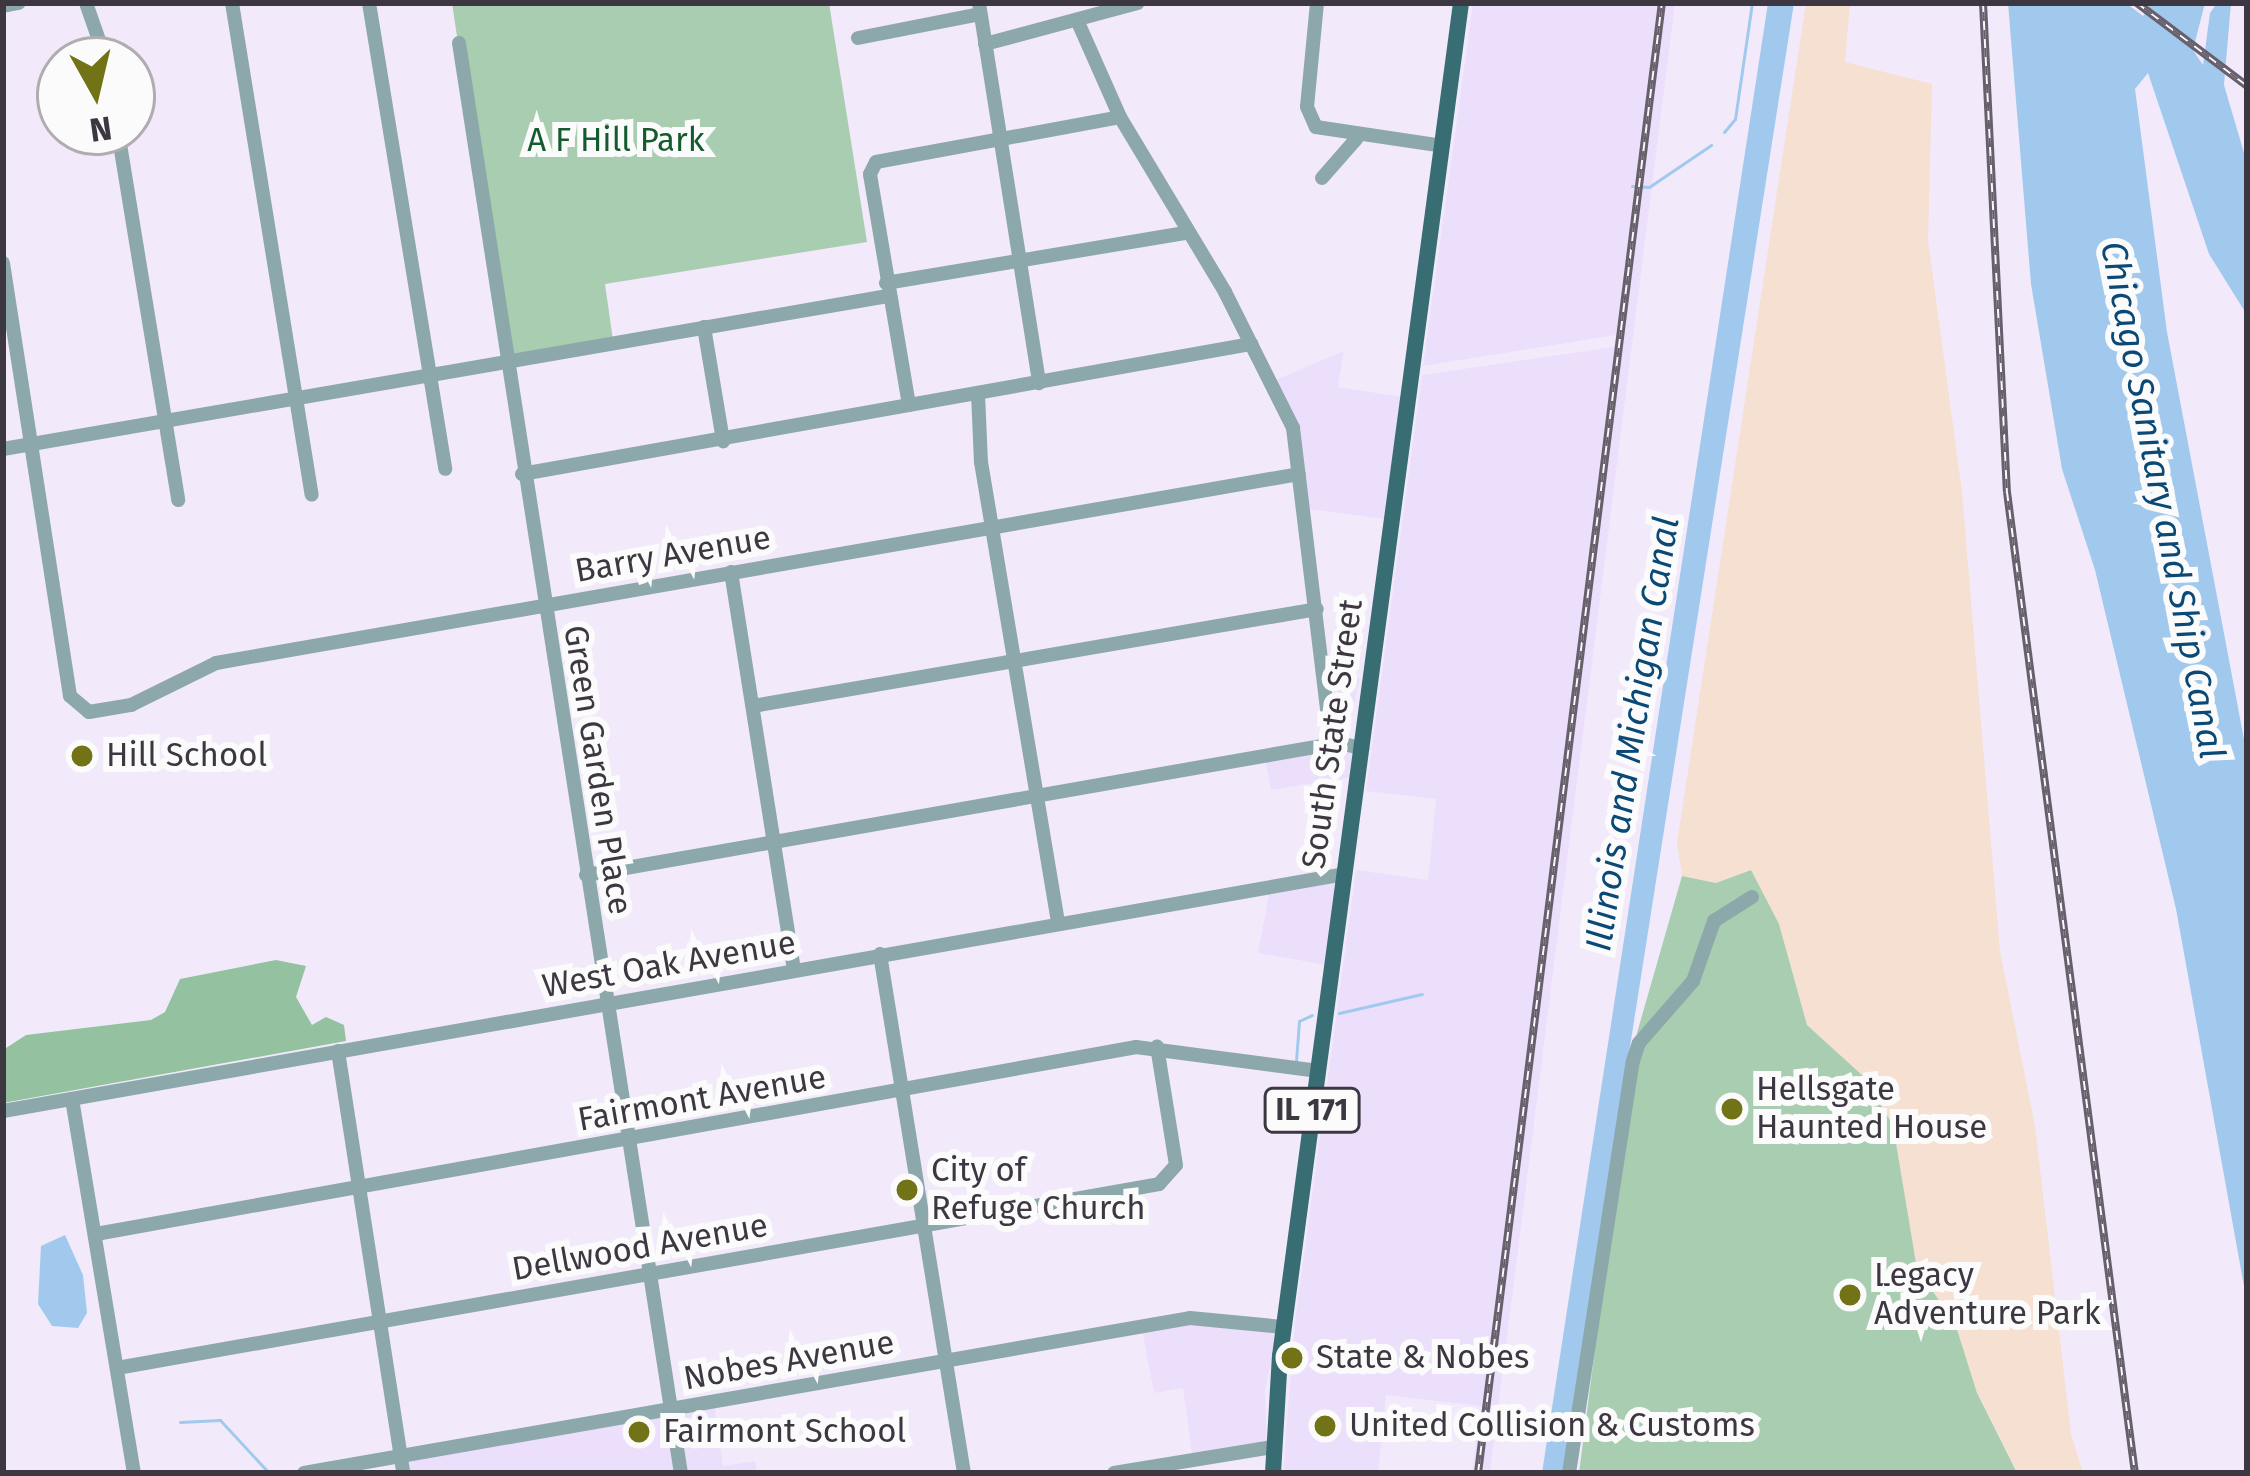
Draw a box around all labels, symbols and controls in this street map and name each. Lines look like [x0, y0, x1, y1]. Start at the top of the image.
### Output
north arrow [36, 36, 156, 156]
text: N [87, 107, 114, 150]
park label: A F Hill Park [527, 121, 705, 161]
water label: Chicago Sanitary and Ship Canal [2091, 238, 2233, 762]
water label: Illinois and Michigan Canal [1577, 514, 1689, 954]
street label: Barry Avenue [572, 518, 774, 592]
street label: South State Street [1294, 597, 1372, 871]
street label: Green Garden Place [555, 623, 639, 917]
place label: Hill School [106, 736, 267, 776]
marker: Hill School [69, 743, 95, 769]
street label: West Oak Avenue [539, 923, 799, 1007]
street label: Fairmont Avenue [575, 1058, 829, 1140]
place label: Hellsgate Haunted House [1756, 1070, 1987, 1148]
road number: IL 171 [1261, 1086, 1363, 1134]
marker: Hellsgate Haunted House [1719, 1096, 1745, 1122]
place label: City of Refuge Church [931, 1151, 1146, 1229]
marker: City of Refuge Church [894, 1177, 920, 1203]
street label: Dellwood Avenue [509, 1206, 771, 1290]
place label: Legacy Adventure Park [1874, 1256, 2101, 1334]
marker: Legacy Adventure Park [1837, 1282, 1863, 1308]
street label: Nobes Avenue [681, 1323, 897, 1399]
place label: State & Nobes [1316, 1338, 1529, 1378]
marker: State & Nobes [1279, 1345, 1305, 1371]
place label: United Collision & Customs [1349, 1406, 1755, 1446]
place label: Fairmont School [663, 1412, 906, 1452]
marker: United Collision & Customs [1312, 1413, 1338, 1439]
marker: Fairmont School [626, 1419, 652, 1445]

